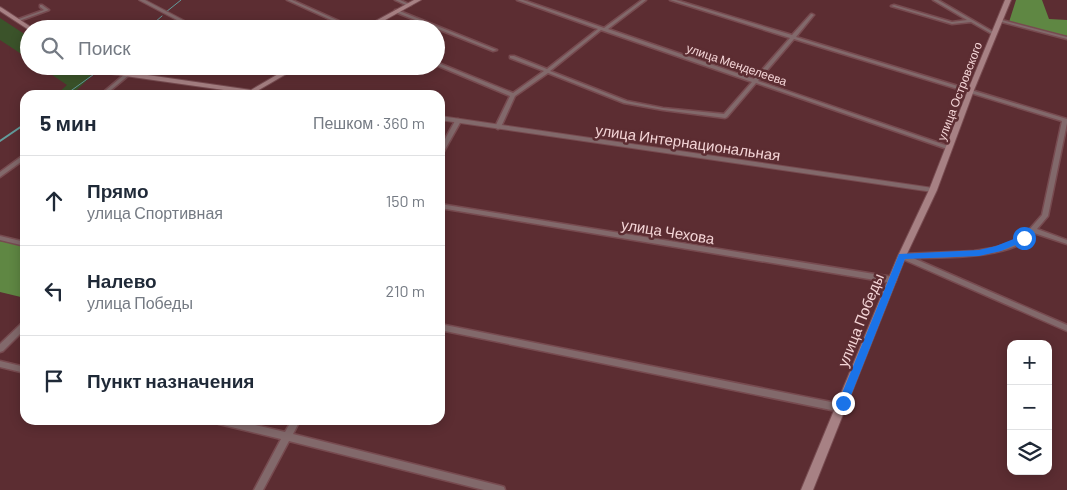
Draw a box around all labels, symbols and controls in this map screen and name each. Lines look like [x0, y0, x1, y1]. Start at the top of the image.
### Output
search box [20, 20, 445, 75]
icon: search [38, 34, 66, 62]
text: Поиск [78, 36, 131, 59]
street label: улица Островского [934, 39, 985, 143]
street label: улица Менделеева [685, 40, 789, 89]
text: 5 мин [40, 110, 97, 135]
text: Пешком · 360 m [313, 113, 425, 132]
street label: улица Интернациональная [594, 120, 782, 164]
text: Прямо [87, 179, 149, 202]
icon: ahead [40, 187, 68, 215]
text: 150 m [386, 191, 425, 210]
text: улица Спортивная [87, 203, 223, 222]
street label: улица Чехова [620, 215, 717, 247]
route start [1013, 227, 1036, 250]
text: Налево [87, 269, 157, 292]
street label: улица Победы [833, 271, 887, 369]
icon: left [40, 277, 68, 305]
text: 210 m [386, 281, 425, 300]
text: улица Победы [87, 293, 193, 312]
map controls [1007, 340, 1052, 475]
button: + [1007, 340, 1052, 385]
icon: arrive [40, 367, 68, 395]
text: Пункт назначения [87, 369, 254, 392]
button: − [1007, 385, 1052, 430]
route end [832, 392, 855, 415]
button: layers [1007, 430, 1052, 475]

